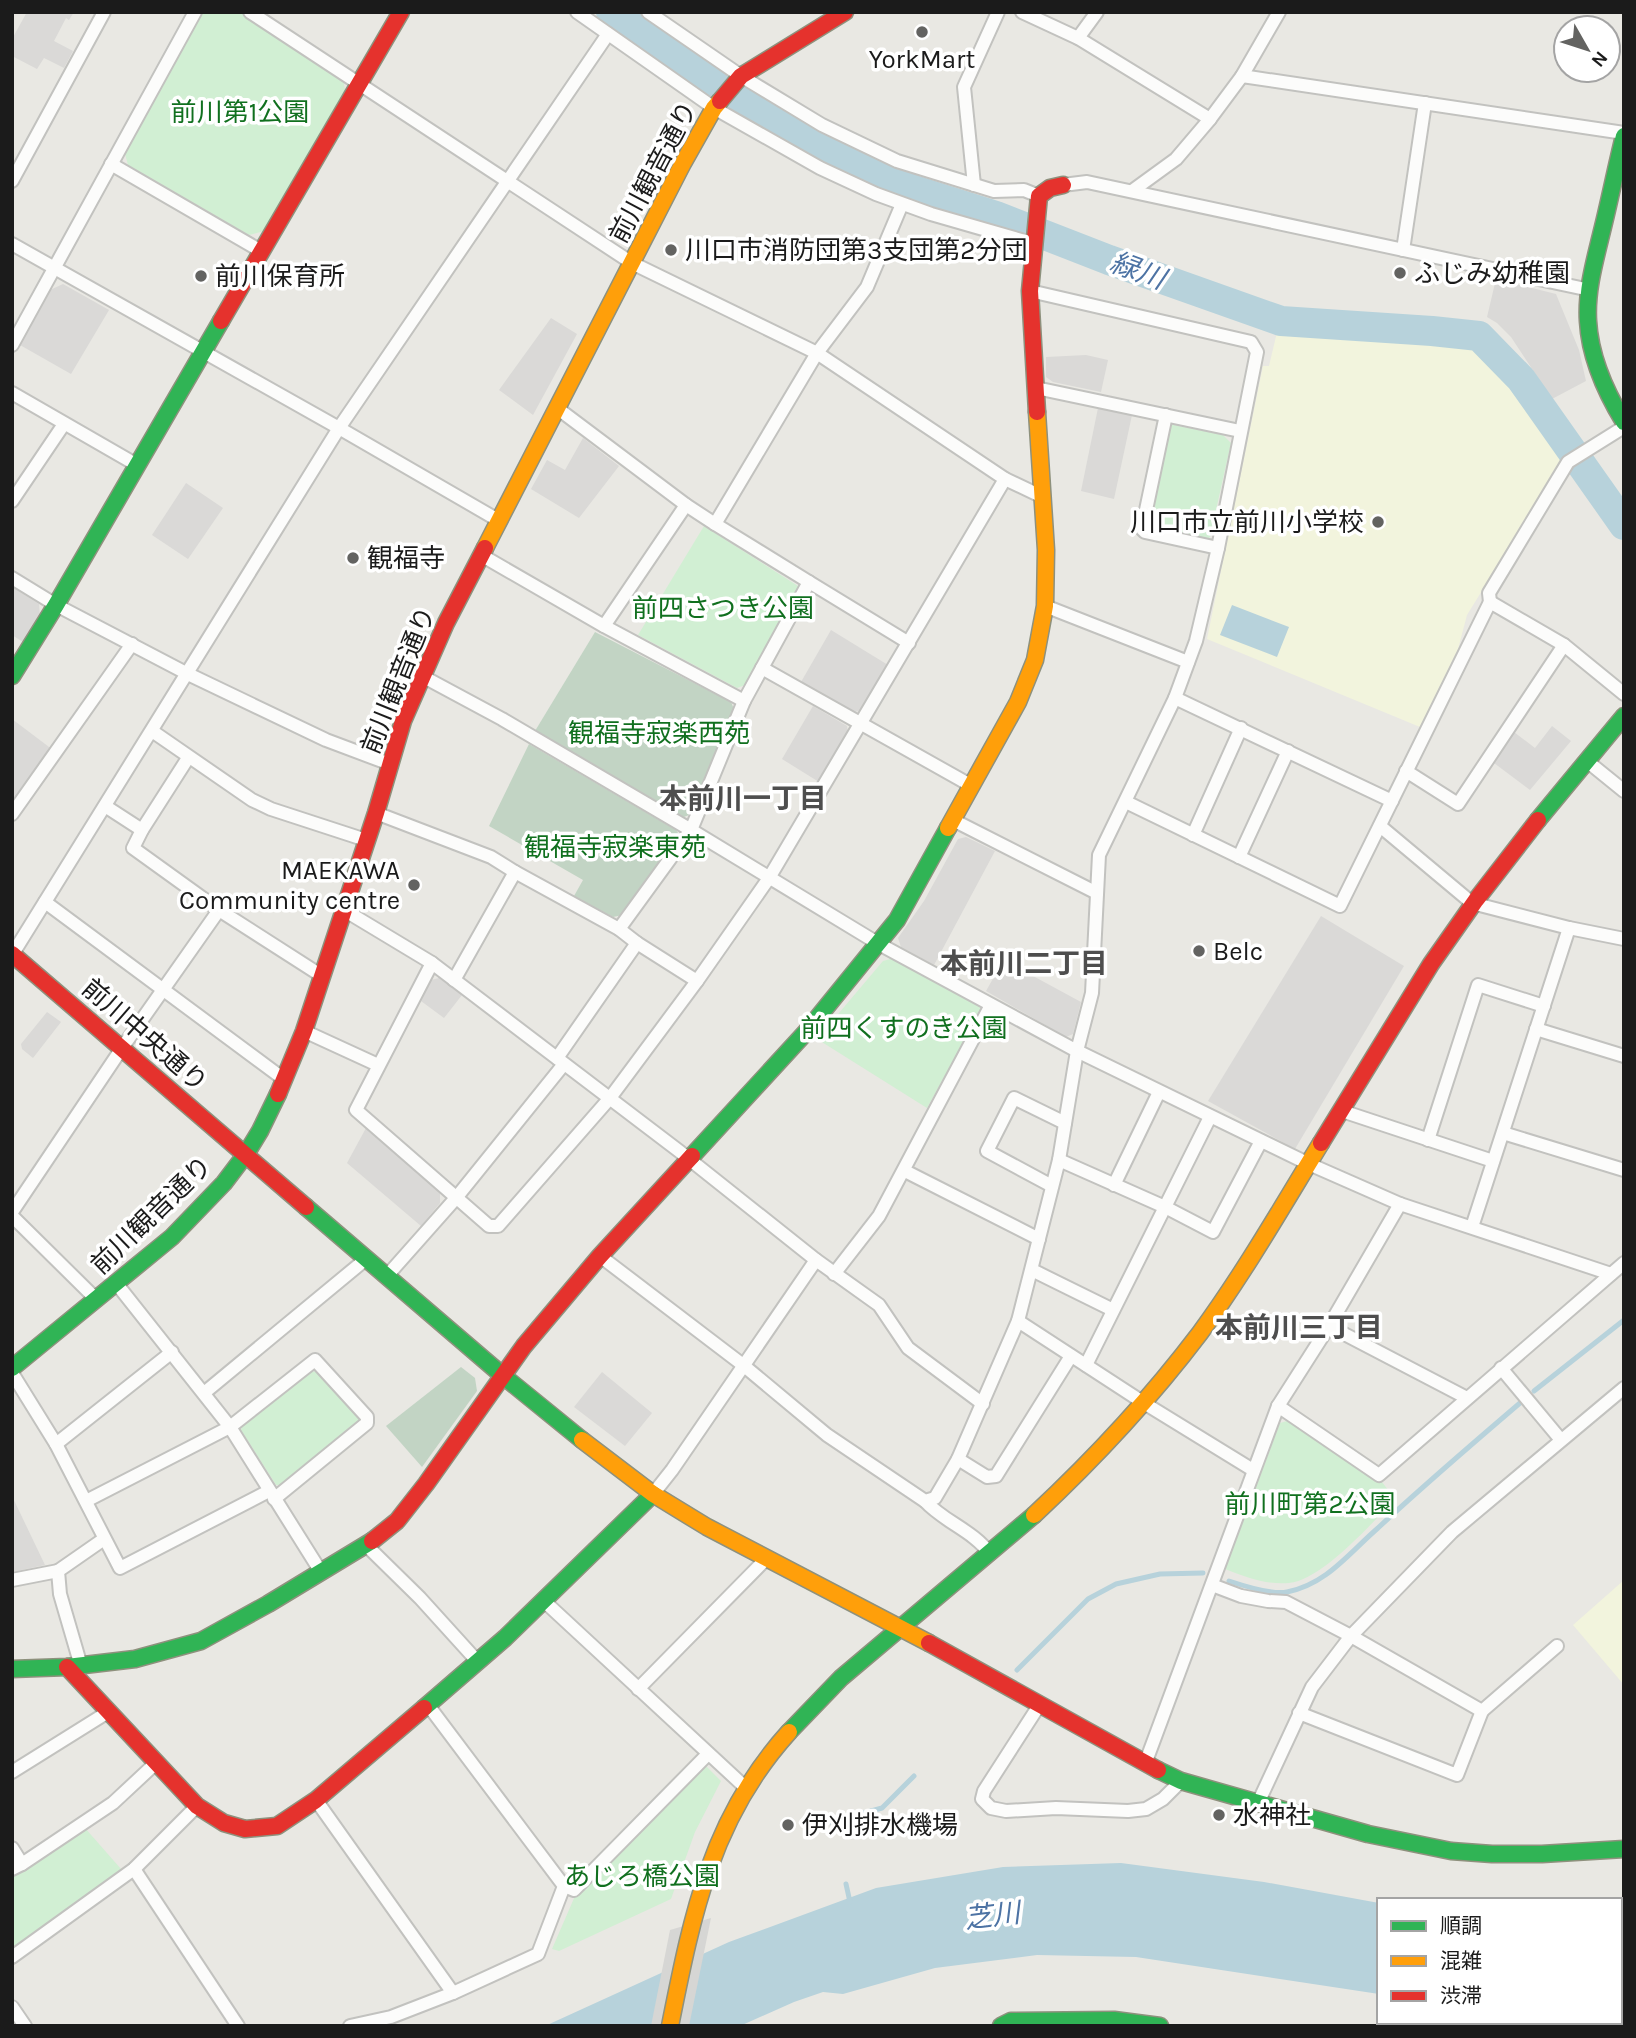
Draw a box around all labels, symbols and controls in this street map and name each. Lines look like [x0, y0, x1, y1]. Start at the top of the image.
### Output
north arrow [1552, 14, 1622, 84]
marker: YorkMart [914, 24, 930, 40]
place label: YorkMart [869, 44, 975, 75]
text: N [1587, 47, 1612, 71]
street label: 前川観音通り [603, 96, 704, 248]
park label: 前川第1公園 [171, 97, 309, 128]
place label: 川口市消防団第3支団第2分団 [685, 235, 1027, 266]
marker: 川口市消防団第3支団第2分団 [663, 242, 679, 258]
water label: 緑川 [1106, 245, 1173, 297]
place label: ふじみ幼稚園 [1414, 258, 1570, 289]
place label: 前川保育所 [215, 261, 345, 292]
marker: ふじみ幼稚園 [1392, 265, 1408, 281]
marker: 前川保育所 [193, 268, 209, 284]
place label: 川口市立前川小学校 [1130, 507, 1364, 538]
marker: 川口市立前川小学校 [1370, 514, 1386, 530]
place label: 観福寺 [367, 543, 445, 574]
marker: 観福寺 [345, 550, 361, 566]
park label: 前四さつき公園 [632, 593, 814, 624]
street label: 前川観音通り [355, 602, 442, 758]
park label: 観福寺寂楽西苑 [568, 718, 750, 749]
district label: 本前川一丁目 [659, 782, 827, 815]
park label: 観福寺寂楽東苑 [524, 832, 706, 863]
place label: MAEKAWA Community centre [179, 855, 400, 916]
marker: MAEKAWA Community centre [406, 877, 422, 893]
place label: Belc [1213, 936, 1263, 967]
marker: Belc [1191, 943, 1207, 959]
district label: 本前川二丁目 [940, 947, 1108, 980]
street label: 前川中央通り [76, 973, 214, 1098]
park label: 前四くすのき公園 [800, 1013, 1008, 1044]
street label: 前川観音通り [84, 1150, 218, 1281]
district label: 本前川三丁目 [1215, 1311, 1383, 1344]
park label: 前川町第2公園 [1224, 1489, 1396, 1520]
place label: 水神社 [1233, 1800, 1311, 1831]
marker: 水神社 [1211, 1807, 1227, 1823]
place label: 伊刈排水機場 [802, 1810, 958, 1841]
marker: 伊刈排水機場 [780, 1817, 796, 1833]
park label: あじろ橋公園 [564, 1861, 720, 1892]
water label: 芝川 [962, 1895, 1025, 1935]
legend [1377, 1898, 1622, 2024]
text: 順調 [1440, 1914, 1482, 1938]
text: 混雑 [1440, 1949, 1482, 1973]
text: 渋滞 [1440, 1984, 1482, 2008]

